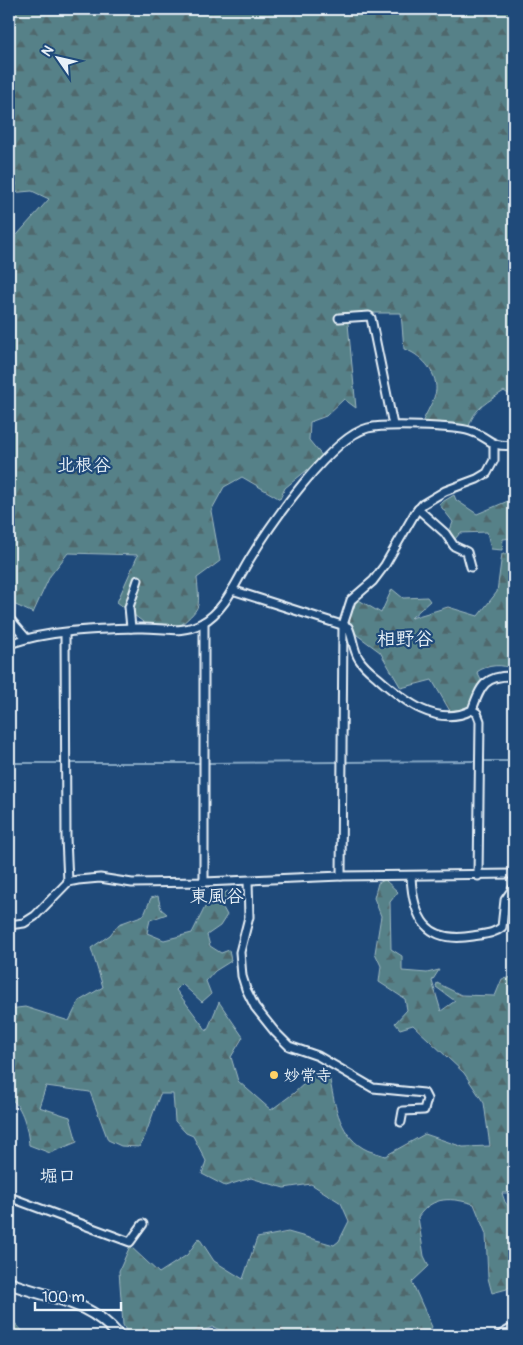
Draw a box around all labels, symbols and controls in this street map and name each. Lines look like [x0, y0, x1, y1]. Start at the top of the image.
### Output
north arrow [32, 32, 82, 82]
text: N [38, 42, 57, 60]
district label: 北根谷 [57, 454, 111, 477]
district label: 相野谷 [376, 627, 434, 651]
district label: 東風谷 [190, 885, 244, 908]
place label: 妙常寺 [284, 1066, 332, 1086]
marker: 妙常寺 [268, 1069, 280, 1081]
district label: 堀口 [40, 1165, 76, 1188]
scale bar [35, 1280, 121, 1312]
text: 100 m [42, 1288, 85, 1307]

